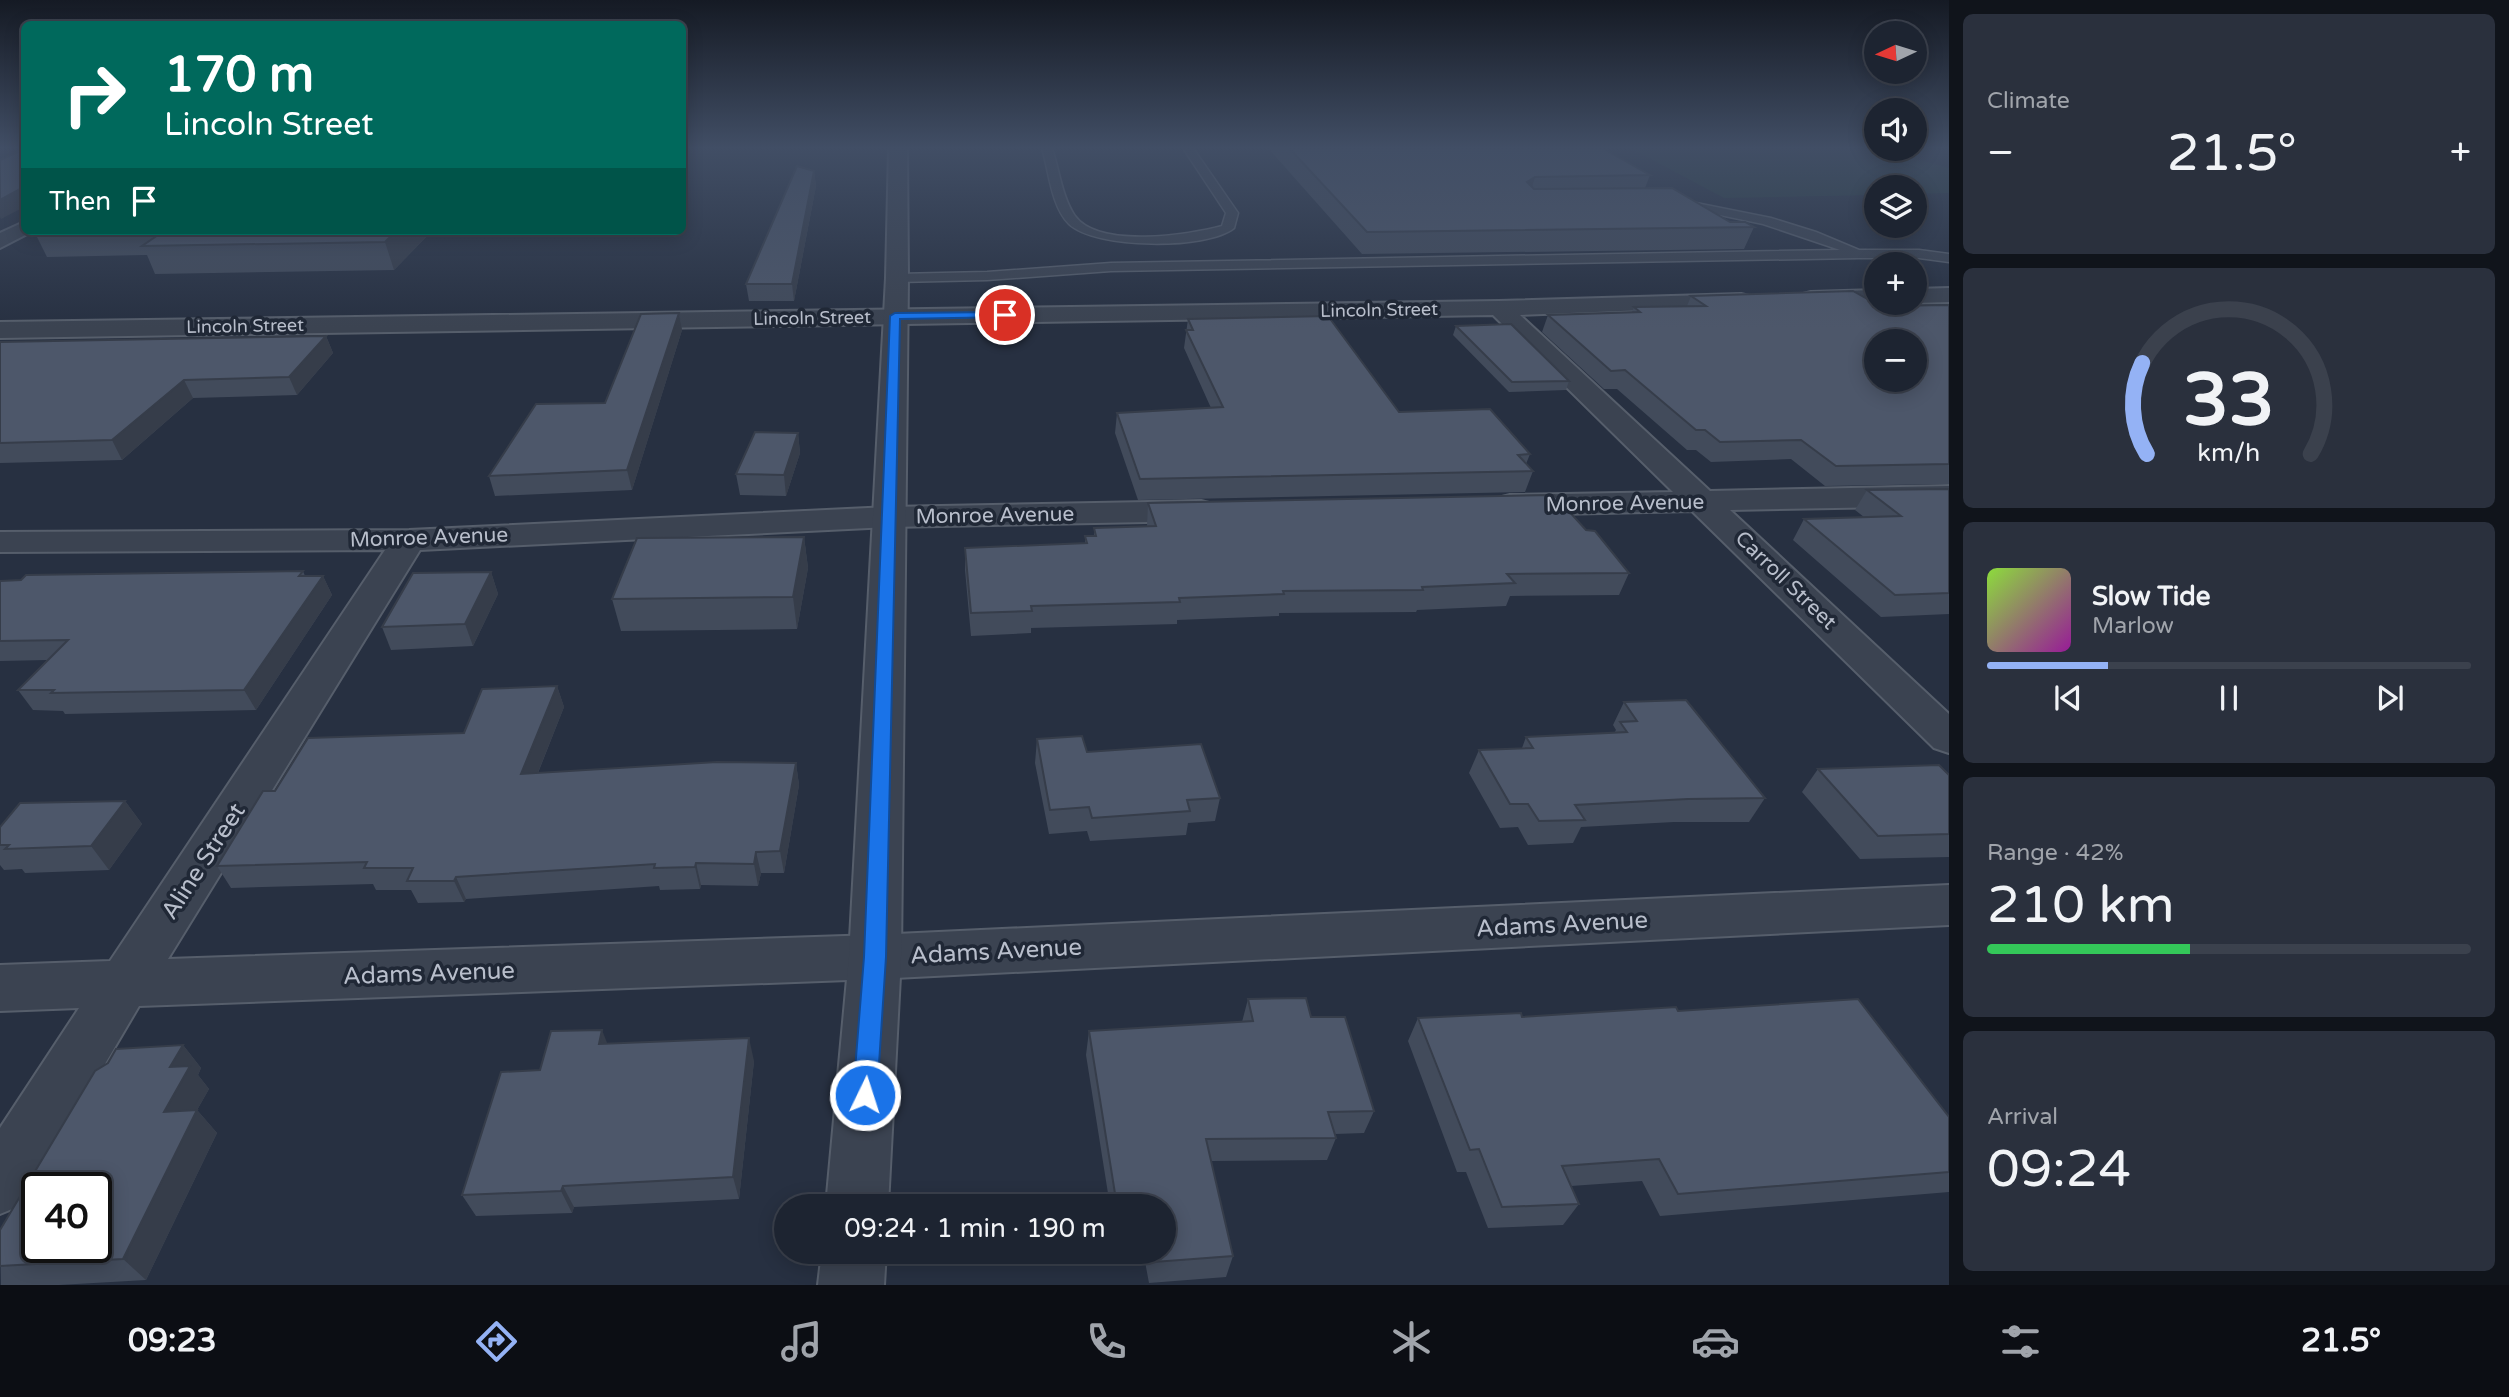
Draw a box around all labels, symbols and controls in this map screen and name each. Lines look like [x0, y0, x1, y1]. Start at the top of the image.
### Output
north arrow [1864, 21, 1927, 84]
map controls [1864, 21, 1927, 392]
text: 170 m [164, 46, 314, 105]
icon: right [49, 49, 140, 140]
text: Climate [1987, 87, 2070, 115]
button: sound [1864, 98, 1927, 161]
text: Lincoln Street [164, 106, 374, 144]
text: 21.5° [2167, 122, 2297, 185]
text: − [1987, 130, 2014, 176]
text: + [2450, 130, 2471, 176]
button: layers [1864, 175, 1927, 238]
icon: arrive [125, 182, 163, 220]
text: Then [49, 186, 111, 217]
button: + [1864, 252, 1927, 315]
pin [975, 285, 1035, 345]
icon: arrive [986, 296, 1024, 334]
street label: Lincoln Street [1320, 298, 1438, 322]
street label: Lincoln Street [753, 306, 871, 330]
street label: Lincoln Street [186, 314, 304, 338]
button: − [1864, 329, 1927, 392]
text: 33 [2183, 358, 2275, 446]
text: km/h [2198, 438, 2260, 468]
street label: Monroe Avenue [1546, 490, 1705, 517]
street label: Monroe Avenue [916, 502, 1075, 529]
street label: Monroe Avenue [349, 522, 509, 553]
street label: Carroll Street [1730, 526, 1841, 635]
text: Slow Tide [2092, 581, 2210, 612]
text: Marlow [2092, 612, 2174, 640]
icon: previous [2049, 679, 2087, 717]
icon: pause [2210, 679, 2248, 717]
icon: next [2371, 679, 2409, 717]
street label: Aline Street [155, 798, 252, 925]
text: Range · 42% [1987, 839, 2123, 867]
text: 210 km [1987, 874, 2175, 937]
street label: Adams Avenue [1475, 906, 1649, 943]
street label: Adams Avenue [909, 933, 1083, 970]
street label: Adams Avenue [343, 956, 515, 991]
position arrow [828, 1058, 902, 1132]
text: Arrival [1987, 1103, 2058, 1131]
text: 09:24 [1987, 1138, 2131, 1201]
speed limit sign: 40 [21, 1172, 112, 1263]
text: 09:24 · 1 min · 190 m [844, 1213, 1106, 1244]
icon: directions [472, 1317, 521, 1366]
icon: music [777, 1317, 826, 1366]
icon: phone [1082, 1317, 1131, 1366]
icon: climate [1387, 1317, 1436, 1366]
icon: car [1691, 1317, 1740, 1366]
icon: filters [1996, 1317, 2045, 1366]
text: 09:23 [128, 1322, 217, 1360]
text: 21.5° [2301, 1322, 2381, 1360]

